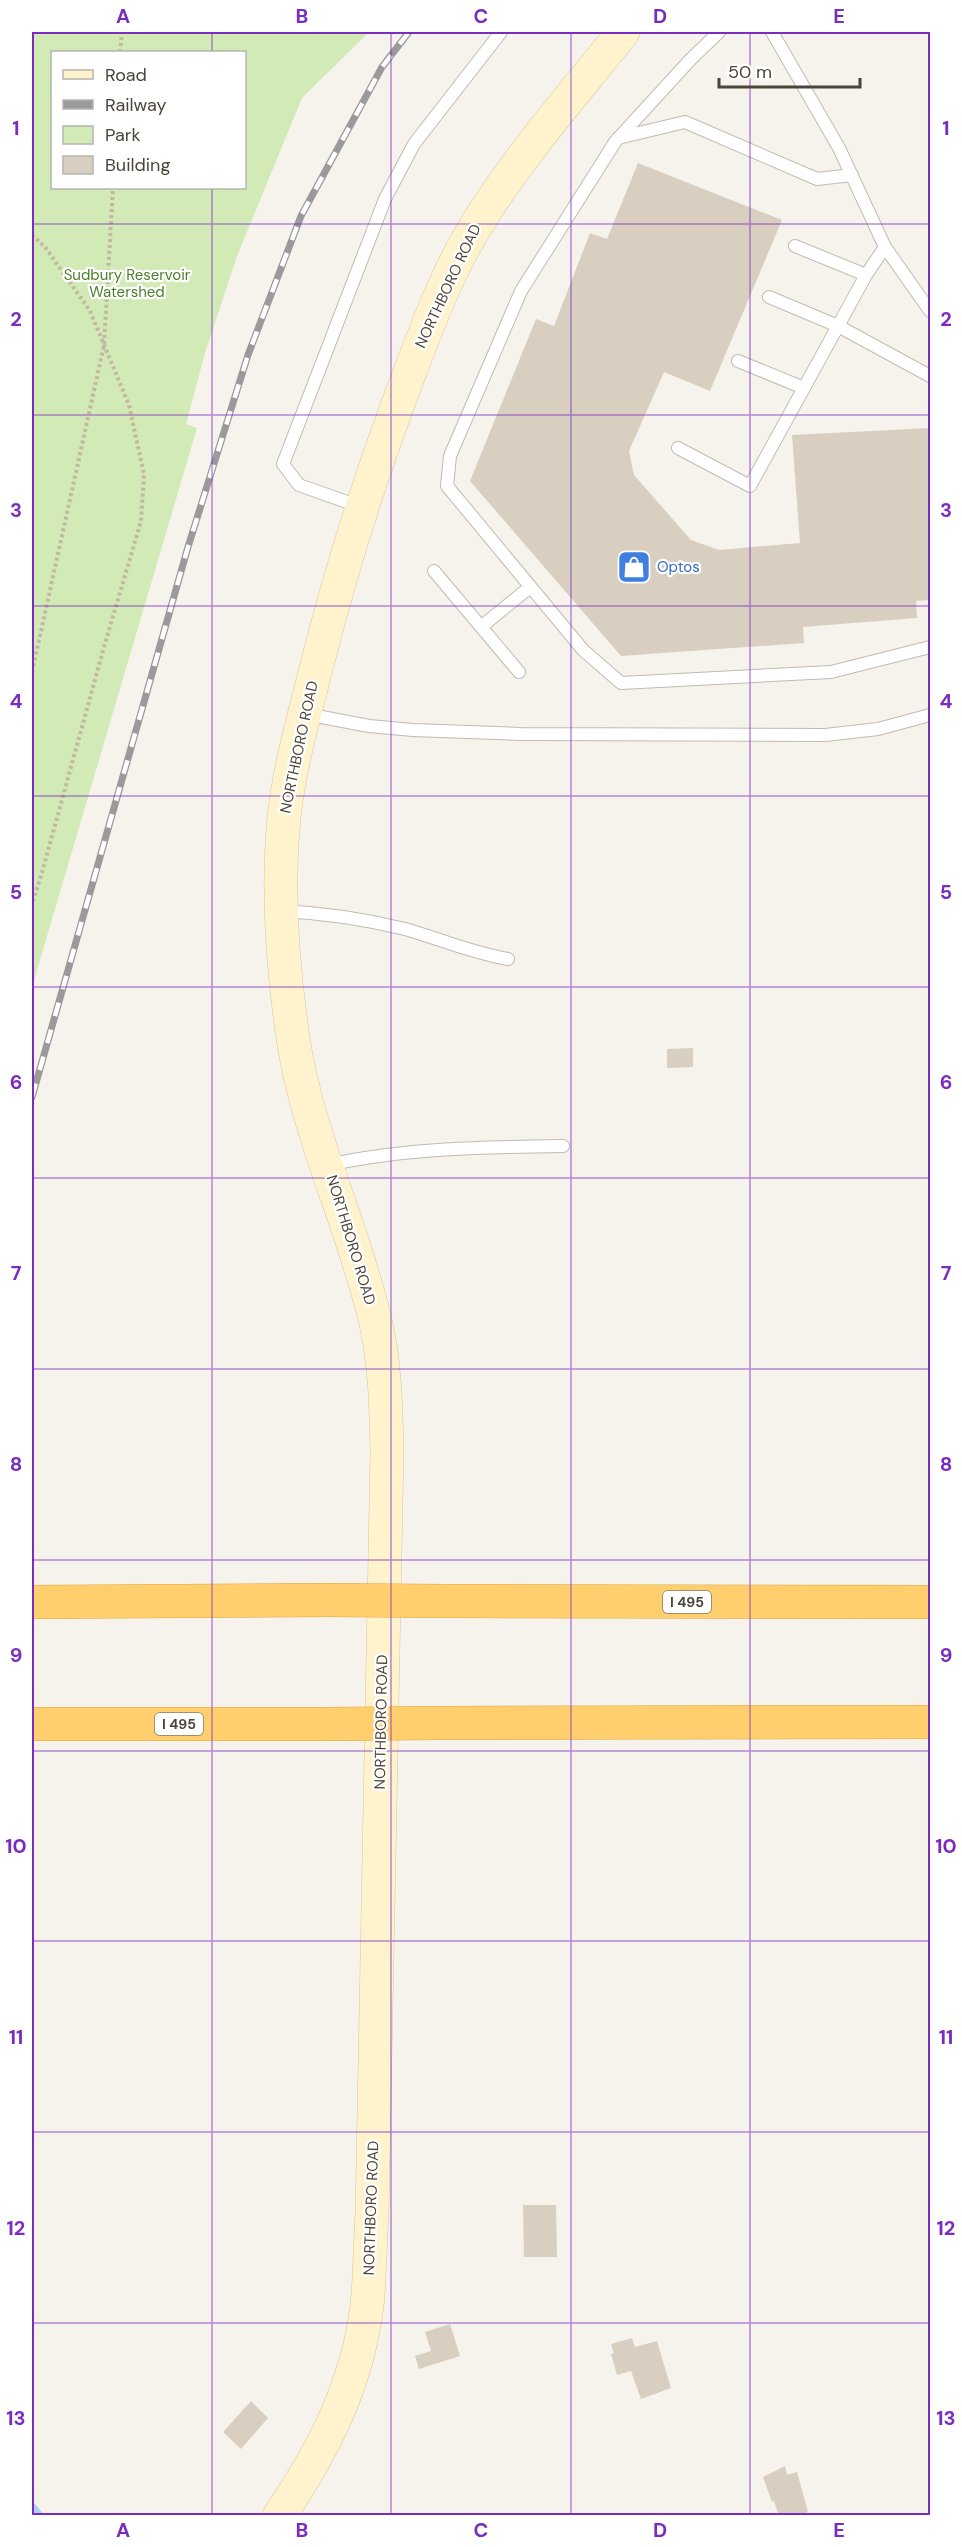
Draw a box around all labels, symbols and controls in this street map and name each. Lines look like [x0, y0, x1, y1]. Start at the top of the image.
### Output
text: A [116, 3, 130, 29]
text: B [296, 3, 308, 29]
text: C [474, 3, 488, 29]
text: D [653, 3, 667, 29]
text: E [833, 3, 845, 29]
legend [51, 51, 246, 189]
scale bar [719, 51, 860, 89]
text: 50 m [728, 60, 772, 84]
text: Road [105, 63, 147, 87]
text: Railway [105, 93, 167, 117]
text: 1 [12, 115, 20, 141]
text: 1 [942, 115, 950, 141]
text: Park [105, 123, 141, 147]
text: Building [105, 153, 170, 177]
street label: NORTHBORO ROAD [410, 221, 486, 351]
park label: Sudbury Reservoir Watershed [64, 265, 191, 302]
text: 2 [10, 306, 22, 332]
text: 2 [940, 306, 952, 332]
text: 3 [10, 497, 22, 523]
text: 3 [940, 497, 952, 523]
shop icon: Optos [616, 549, 652, 585]
place label: Optos [657, 557, 700, 577]
street label: NORTHBORO ROAD [275, 679, 323, 815]
text: 4 [10, 688, 23, 714]
text: 4 [940, 688, 953, 714]
text: 5 [10, 879, 22, 905]
text: 5 [940, 879, 952, 905]
text: 6 [10, 1069, 22, 1095]
text: 6 [940, 1069, 952, 1095]
street label: NORTHBORO ROAD [322, 1173, 380, 1307]
text: 7 [11, 1260, 22, 1286]
text: 7 [941, 1260, 952, 1286]
text: 8 [10, 1451, 22, 1477]
text: 8 [940, 1451, 952, 1477]
road number: I 495 [663, 1591, 711, 1613]
text: 9 [10, 1642, 22, 1668]
text: 9 [940, 1642, 952, 1668]
street label: NORTHBORO ROAD [370, 1654, 392, 1790]
road number: I 495 [155, 1713, 203, 1735]
text: 10 [5, 1833, 27, 1859]
text: 10 [935, 1833, 957, 1859]
text: 11 [9, 2024, 23, 2050]
text: 11 [939, 2024, 953, 2050]
street label: NORTHBORO ROAD [359, 2140, 383, 2276]
text: 12 [7, 2215, 25, 2241]
text: 12 [937, 2215, 955, 2241]
text: 13 [6, 2405, 26, 2431]
text: 13 [936, 2405, 956, 2431]
text: A [116, 2517, 130, 2543]
text: B [296, 2517, 308, 2543]
text: C [474, 2517, 488, 2543]
text: D [653, 2517, 667, 2543]
text: E [833, 2517, 845, 2543]

